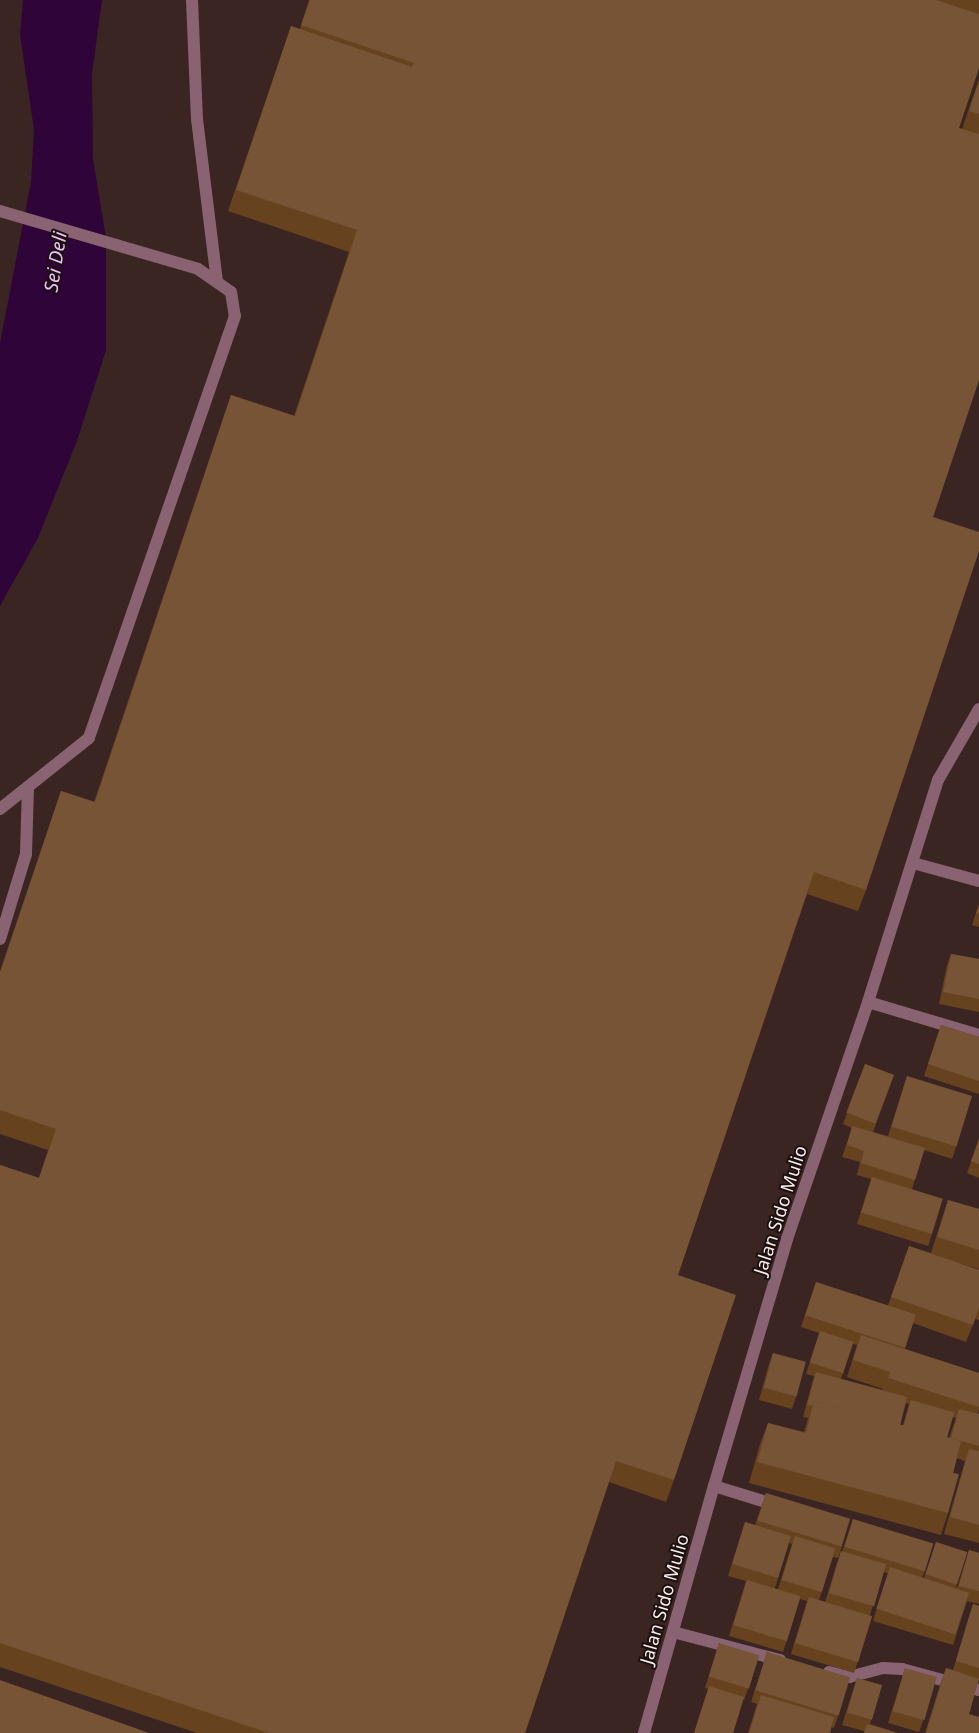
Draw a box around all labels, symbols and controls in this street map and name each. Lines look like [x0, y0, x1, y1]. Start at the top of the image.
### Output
water label: Sei Deli [40, 230, 72, 294]
street label: Jalan Sido Mulio [749, 1143, 811, 1277]
street label: Jalan Sido Mulio [635, 1531, 693, 1667]

